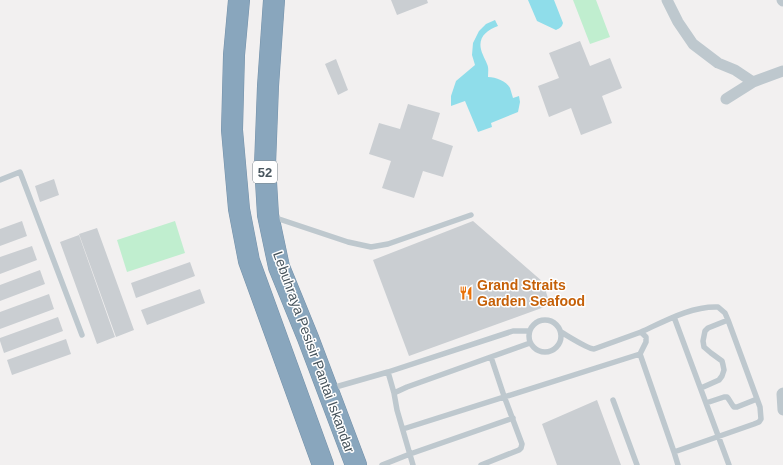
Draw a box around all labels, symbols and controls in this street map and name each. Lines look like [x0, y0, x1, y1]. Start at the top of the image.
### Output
road number: 52 [253, 161, 277, 183]
street label: Lebuhraya Pesisir Pantai Iskandar [270, 249, 358, 455]
place label: Grand Straits Garden Seafood [477, 277, 585, 309]
restaurant icon: Grand Straits Garden Seafood [458, 285, 474, 301]

